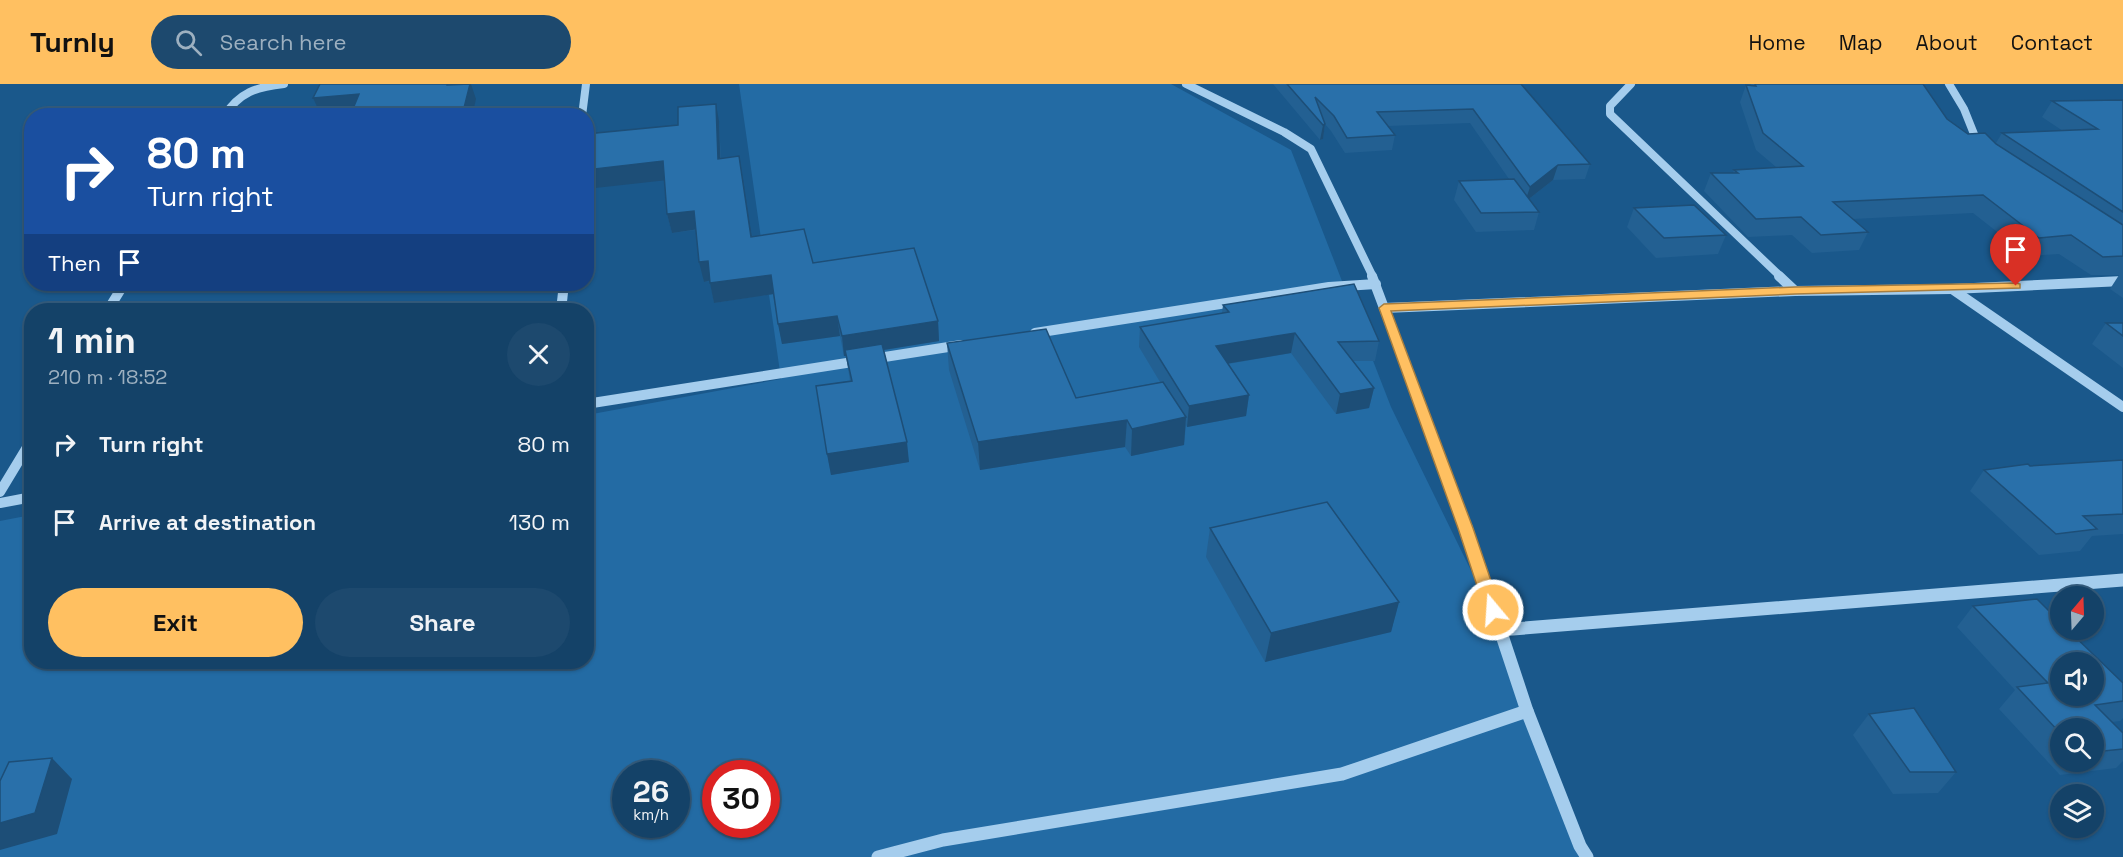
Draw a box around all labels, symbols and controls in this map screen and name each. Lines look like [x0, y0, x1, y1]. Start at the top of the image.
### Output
search box [151, 15, 571, 69]
text: Turnly [30, 24, 115, 60]
icon: search [172, 26, 205, 59]
text: Search here [220, 28, 347, 56]
text: Home [1748, 29, 1806, 56]
text: Map [1839, 29, 1883, 56]
text: About [1916, 29, 1978, 56]
text: Contact [2011, 29, 2093, 56]
text: 80 m [147, 127, 246, 180]
icon: right [48, 132, 126, 210]
text: Turn right [147, 179, 274, 214]
pin [1990, 224, 2041, 286]
icon: arrive [1999, 233, 2032, 266]
icon: arrive [113, 246, 146, 279]
text: Then [48, 249, 101, 277]
text: 1 min [48, 318, 136, 364]
button: close [507, 323, 570, 386]
text: 210 m · 18:52 [48, 364, 167, 390]
icon: right [48, 428, 81, 461]
text: Turn right [99, 430, 204, 458]
text: 80 m [518, 430, 570, 458]
icon: arrive [48, 506, 81, 539]
text: Arrive at destination [99, 508, 316, 536]
text: 130 m [509, 508, 570, 536]
position arrow [1461, 578, 1525, 642]
north arrow [2050, 586, 2104, 640]
map controls [2050, 586, 2104, 838]
button: Exit [48, 588, 303, 657]
button: Share [315, 588, 570, 657]
button: sound [2050, 652, 2104, 706]
button: search [2050, 718, 2104, 772]
speed limit sign: 30 [702, 760, 780, 838]
text: 26 [633, 772, 669, 811]
button: layers [2050, 784, 2104, 838]
text: km/h [633, 805, 669, 824]

